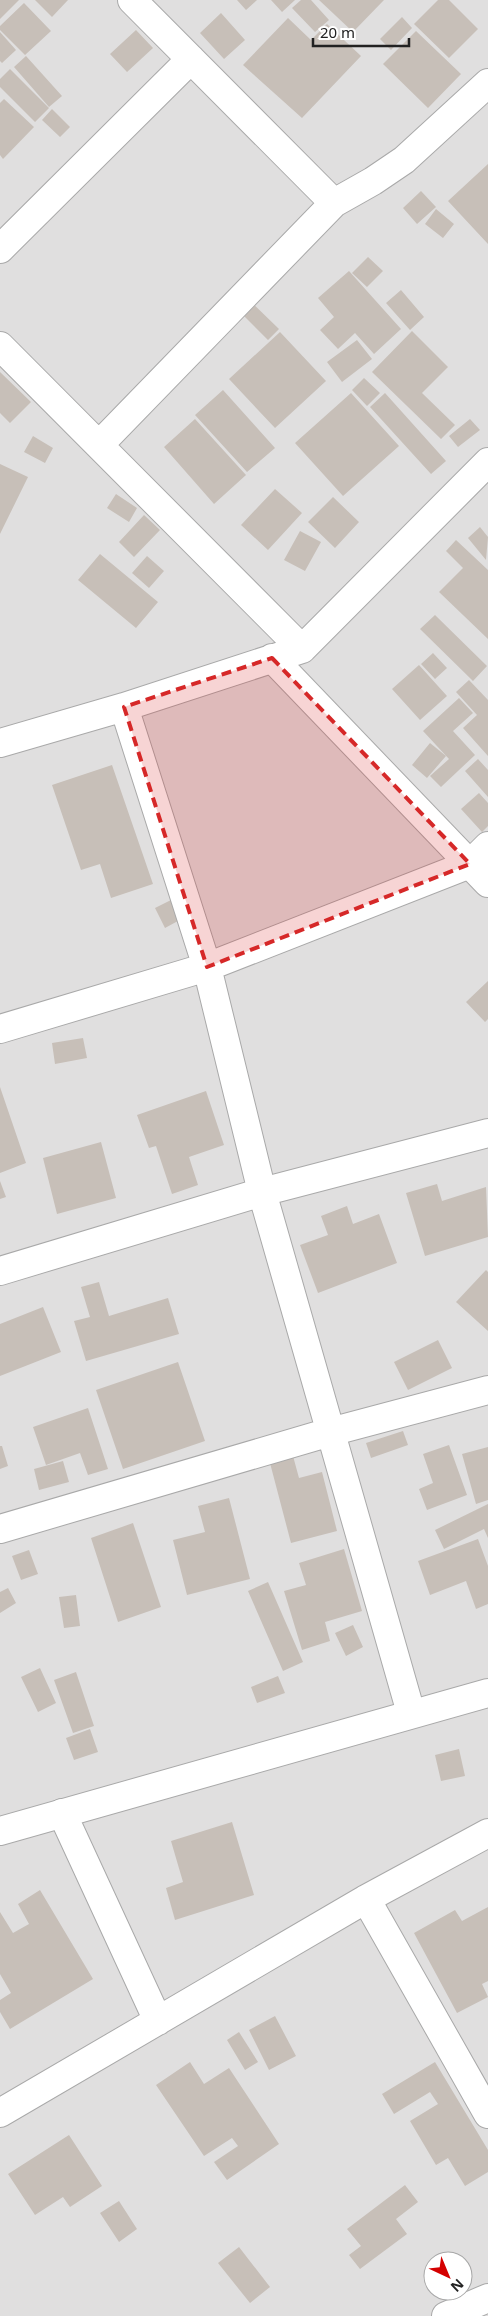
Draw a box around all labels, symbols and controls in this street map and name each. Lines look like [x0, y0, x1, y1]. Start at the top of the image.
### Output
scale bar [313, 15, 409, 47]
text: 20 m [320, 22, 355, 42]
north arrow [423, 2251, 473, 2301]
text: N [447, 2275, 468, 2297]

